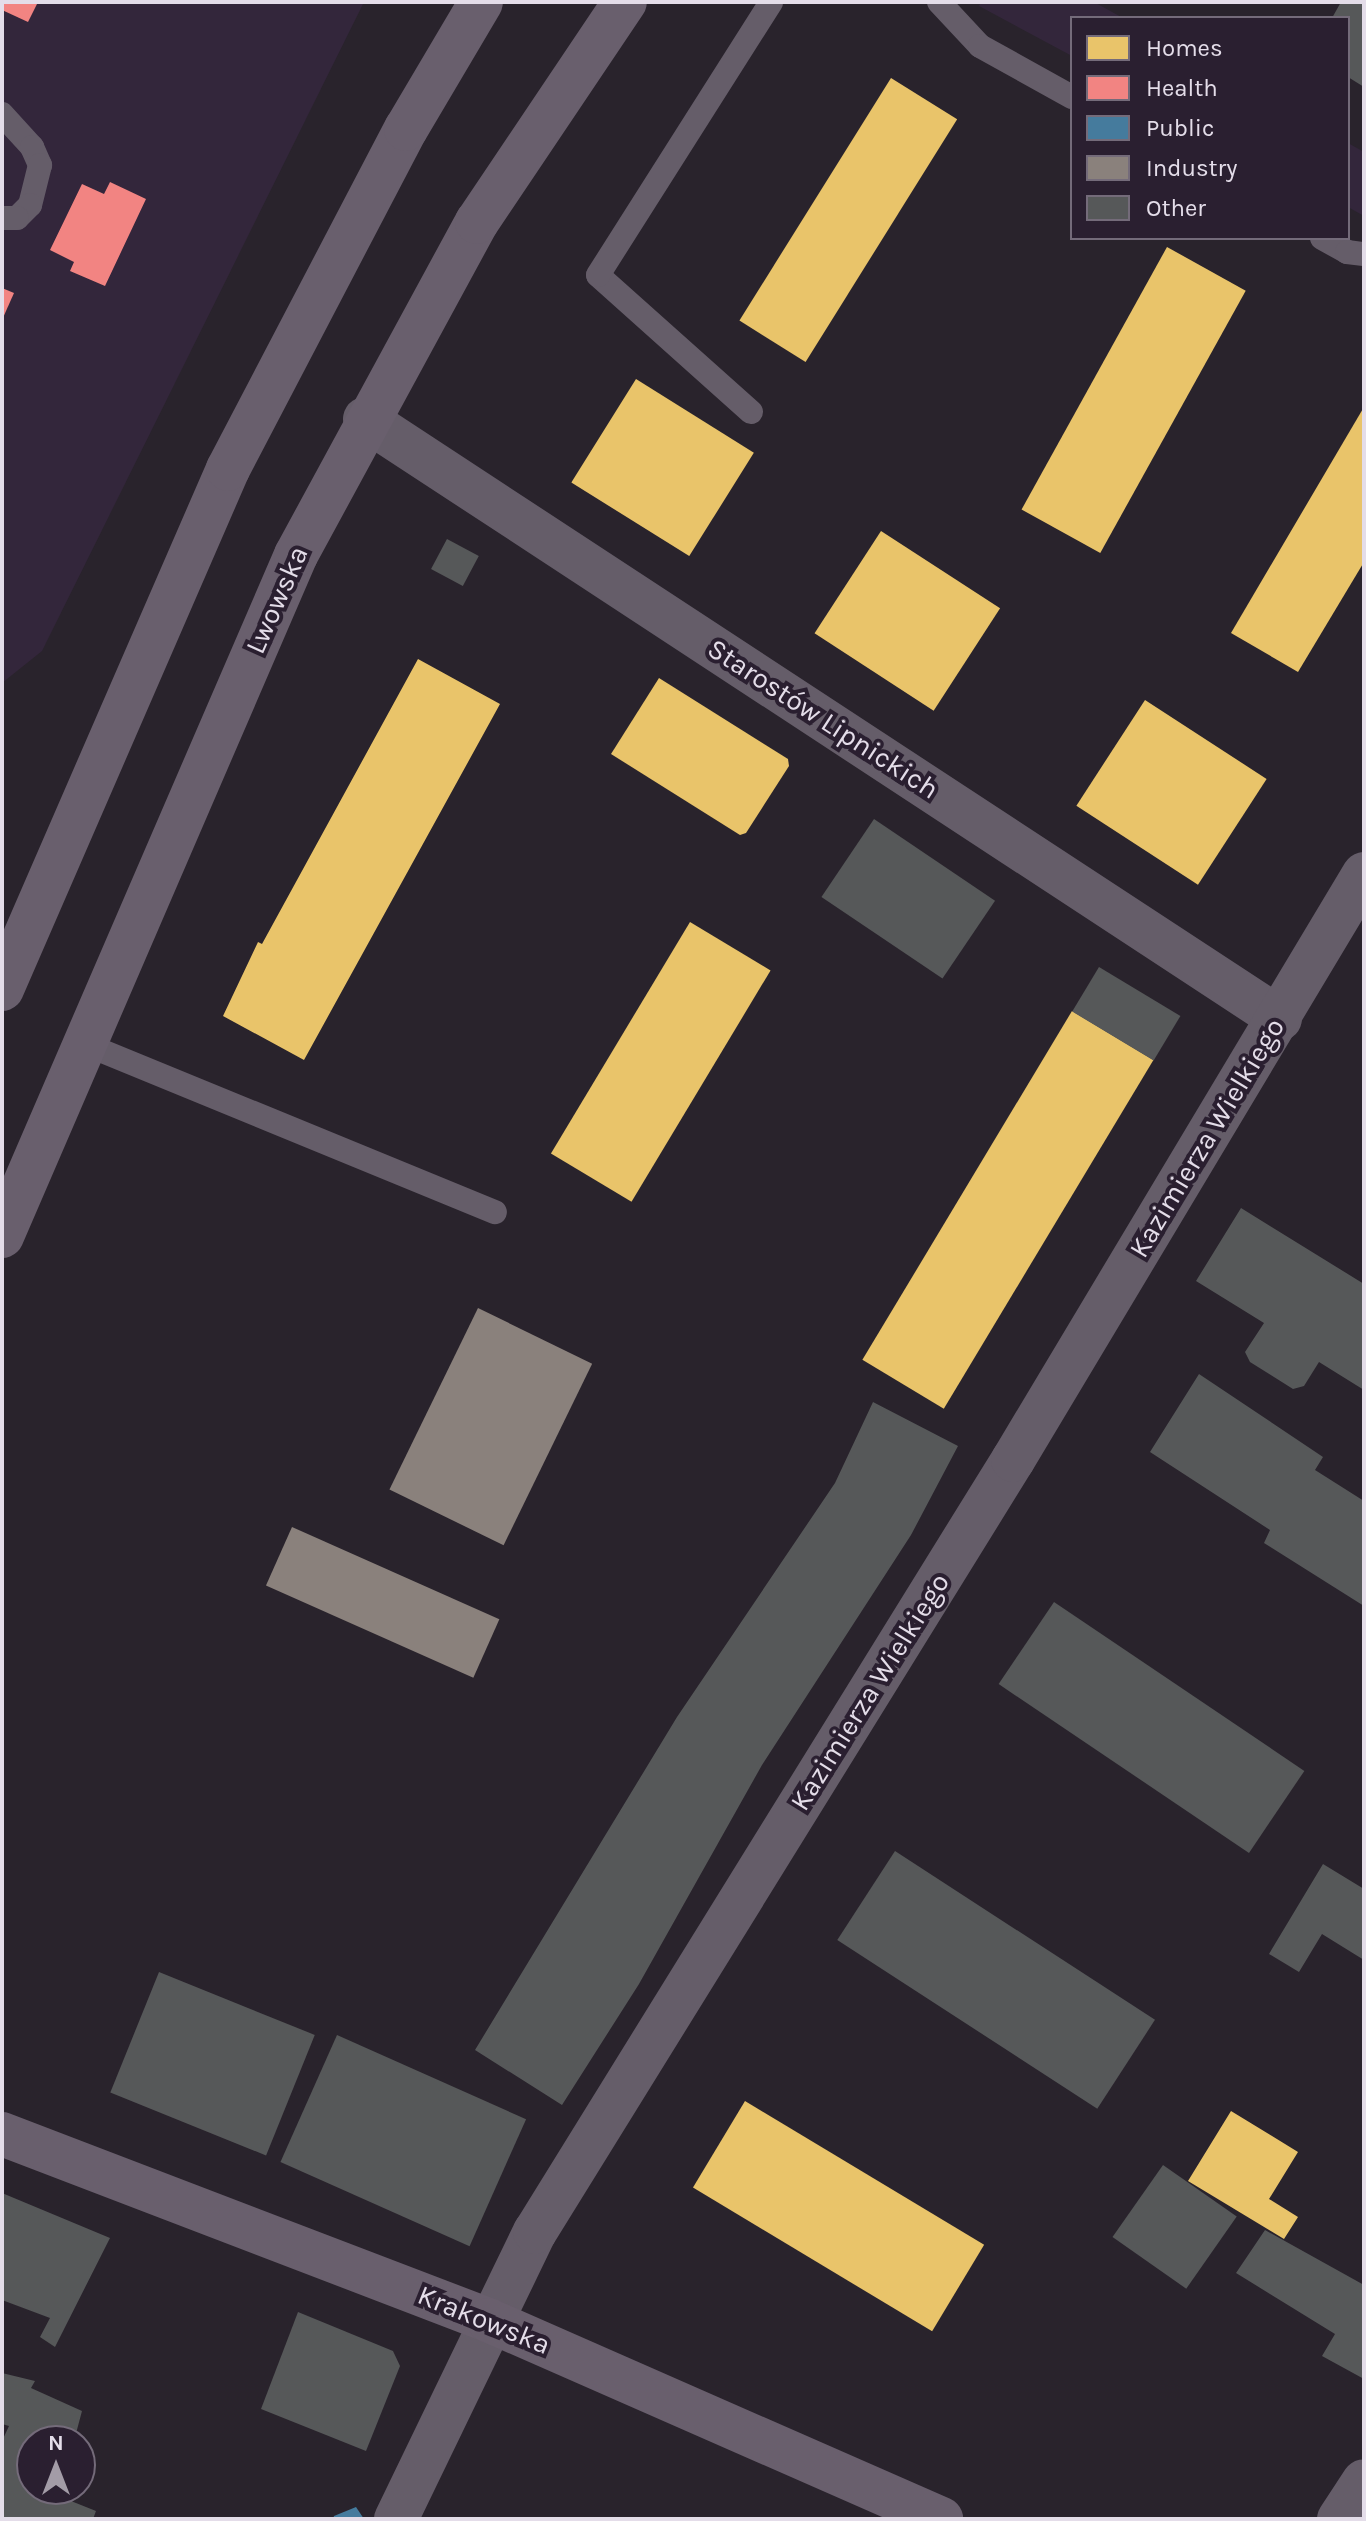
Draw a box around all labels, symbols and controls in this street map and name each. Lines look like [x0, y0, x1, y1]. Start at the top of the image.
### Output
legend [1070, 16, 1350, 240]
text: Homes [1146, 34, 1223, 62]
text: Health [1146, 74, 1218, 102]
text: Public [1146, 114, 1214, 142]
text: Industry [1146, 154, 1237, 182]
text: Other [1146, 194, 1206, 222]
street label: Lwowska [238, 541, 316, 659]
street label: Starostów Lipnickich [701, 632, 945, 806]
street label: Kazimierza Wielkiego [1122, 1012, 1292, 1264]
street label: Kazimierza Wielkiego [783, 1567, 957, 1817]
street label: Krakowska [413, 2278, 555, 2362]
north arrow [16, 2425, 96, 2505]
text: N [48, 2430, 64, 2456]

